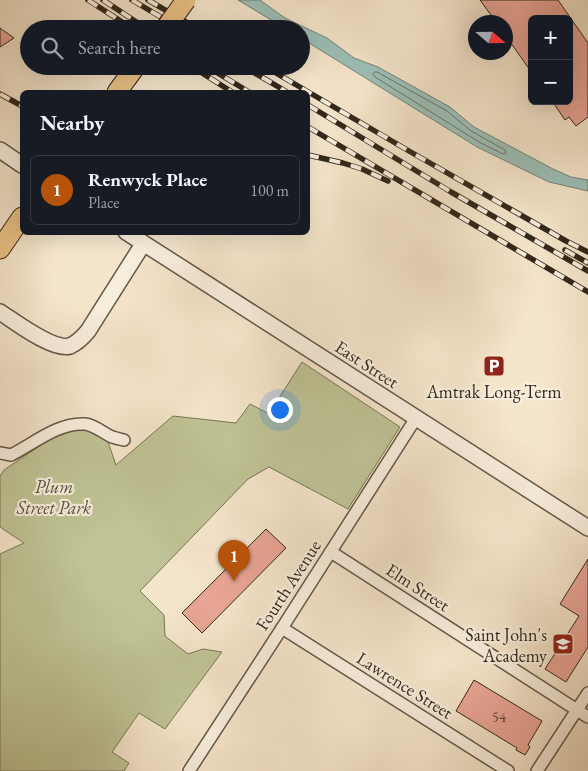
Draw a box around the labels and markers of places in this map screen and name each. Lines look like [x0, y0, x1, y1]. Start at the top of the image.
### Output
parking icon: Amtrak Long-Term [482, 354, 506, 378]
place label: Amtrak Long-Term [425, 380, 562, 403]
pin: 1 [218, 540, 250, 581]
place label: Saint John's Academy [465, 623, 547, 667]
school or university icon: Saint John's Academy [551, 632, 575, 656]

